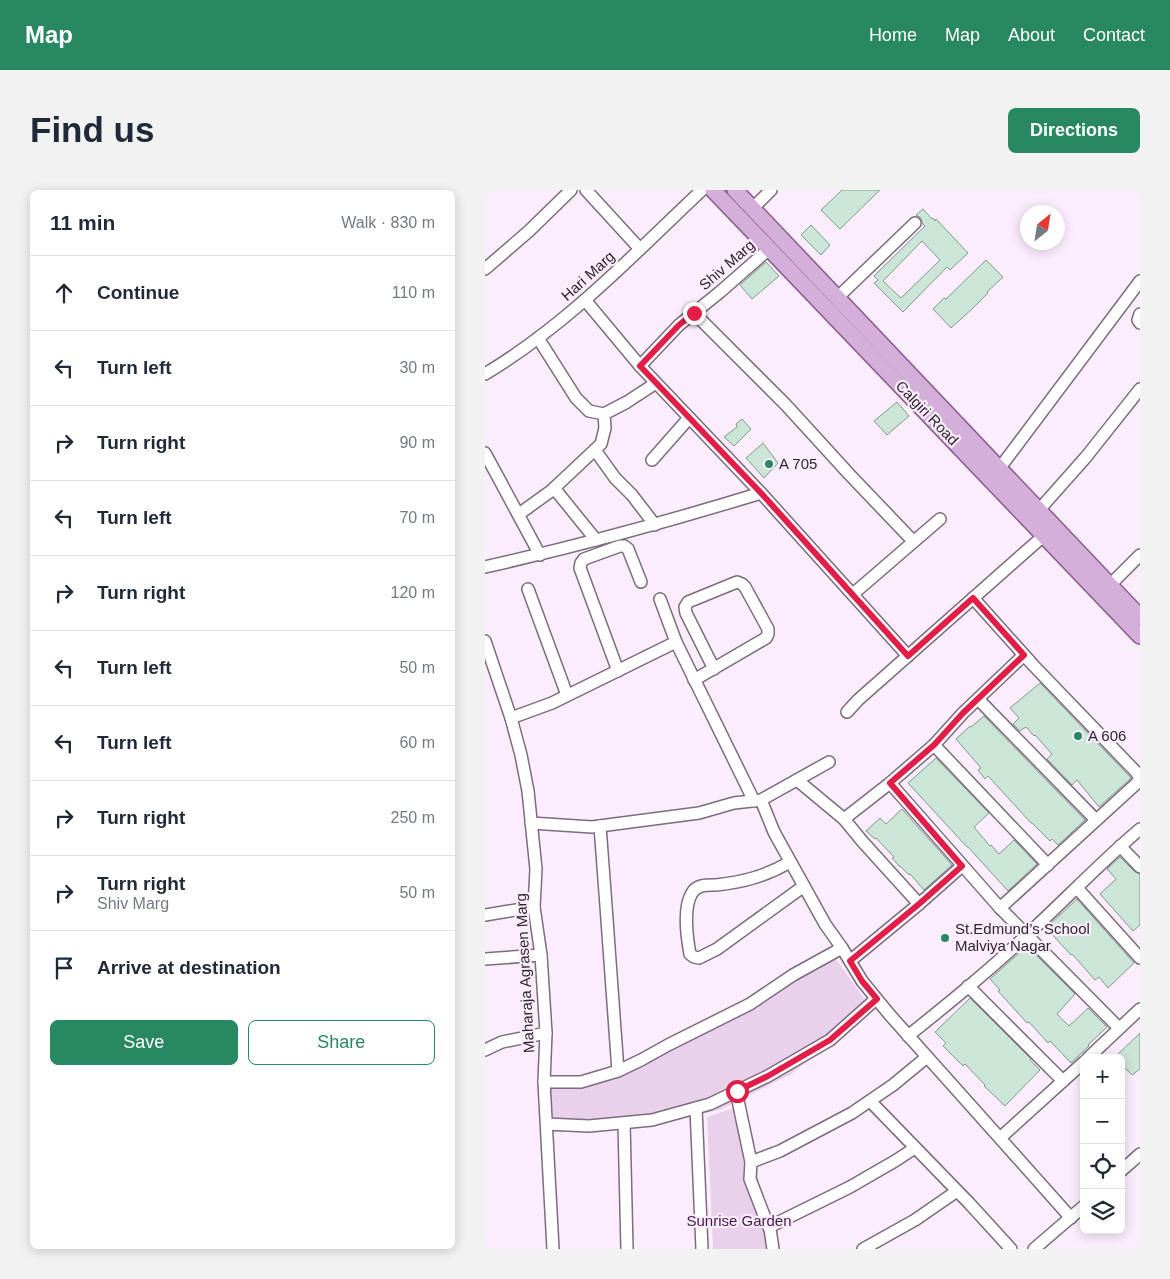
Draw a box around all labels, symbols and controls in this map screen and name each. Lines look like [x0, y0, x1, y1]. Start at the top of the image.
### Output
text: Map [25, 21, 73, 48]
text: Home [869, 25, 917, 45]
text: Map [945, 25, 980, 45]
text: About [1008, 25, 1055, 45]
text: Contact [1083, 25, 1145, 45]
button: Directions [1008, 108, 1140, 153]
text: Find us [30, 110, 154, 149]
north arrow [1020, 205, 1065, 250]
text: 11 min [50, 211, 115, 234]
text: Walk · 830 m [341, 214, 435, 231]
street label: Shiv Marg [696, 236, 758, 293]
street label: Hari Marg [558, 247, 618, 304]
icon: ahead [50, 279, 78, 307]
text: Continue [97, 282, 179, 303]
text: 110 m [392, 284, 435, 301]
route end [683, 302, 706, 325]
icon: left [50, 354, 78, 382]
text: Turn left [97, 357, 172, 378]
text: 30 m [399, 359, 435, 376]
street label: Calgiri Road [893, 377, 962, 448]
icon: right [50, 429, 78, 457]
text: Turn right [97, 432, 185, 453]
text: 90 m [399, 434, 435, 451]
place label: A 705 [779, 455, 817, 472]
marker: A 705 [763, 458, 775, 470]
icon: left [50, 504, 78, 532]
text: Turn left [97, 507, 172, 528]
text: 70 m [399, 509, 435, 526]
icon: right [50, 579, 78, 607]
text: Turn right [97, 582, 185, 603]
text: 120 m [391, 584, 435, 601]
icon: left [50, 654, 78, 682]
text: Turn left [97, 657, 172, 678]
text: 50 m [399, 659, 435, 676]
place label: A 606 [1088, 727, 1126, 744]
icon: left [50, 729, 78, 757]
marker: A 606 [1072, 730, 1084, 742]
text: Turn left [97, 732, 172, 753]
text: 60 m [399, 734, 435, 751]
icon: right [50, 804, 78, 832]
text: Turn right [97, 807, 185, 828]
text: 250 m [391, 809, 435, 826]
text: Turn right [97, 873, 185, 894]
icon: right [50, 879, 78, 907]
text: 50 m [399, 884, 435, 901]
street label: Maharaja Agrasen Marg [512, 893, 537, 1053]
text: Shiv Marg [97, 895, 169, 912]
place label: St.Edmund’s School Malviya Nagar [955, 920, 1090, 954]
marker: St.Edmund’s School Malviya Nagar [939, 932, 951, 944]
icon: arrive [50, 954, 78, 982]
text: Arrive at destination [97, 957, 281, 978]
button: Save [50, 1020, 238, 1065]
button: Share [248, 1020, 435, 1065]
map controls [1080, 1054, 1125, 1234]
button: + [1080, 1054, 1125, 1099]
route start [726, 1080, 749, 1103]
button: − [1080, 1099, 1125, 1144]
button: locate [1080, 1144, 1125, 1189]
button: layers [1080, 1189, 1125, 1234]
park label: Sunrise Garden [686, 1212, 792, 1229]

